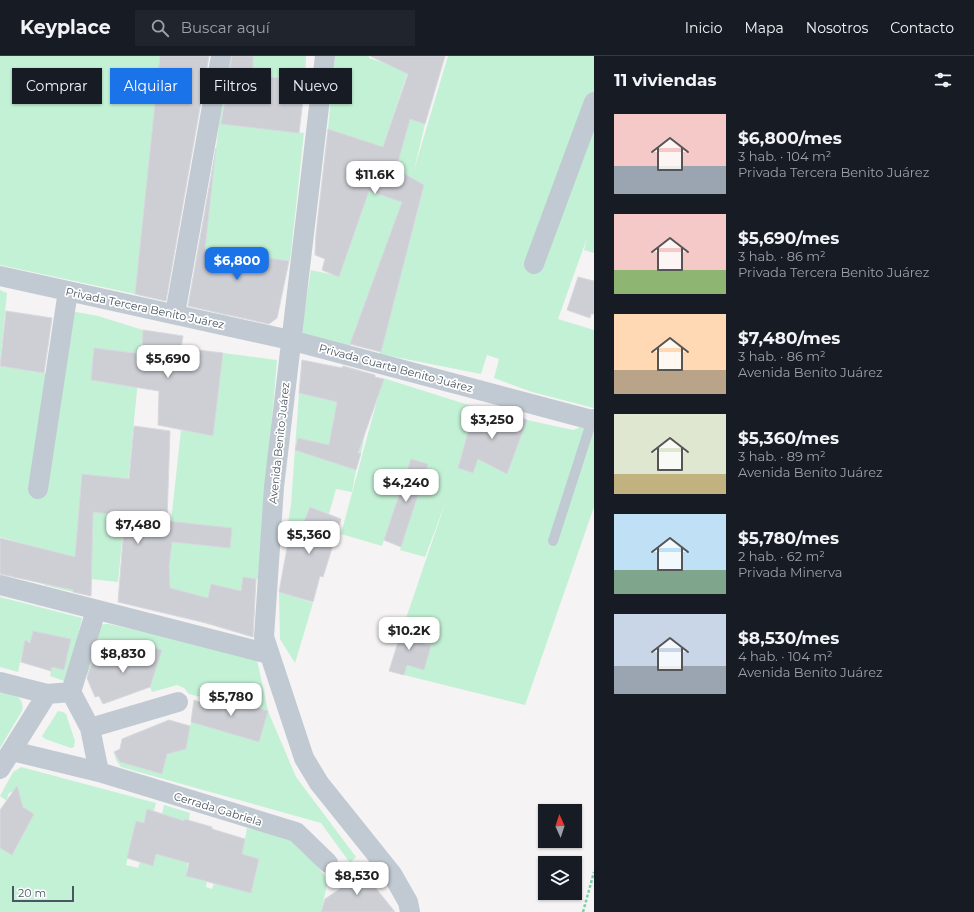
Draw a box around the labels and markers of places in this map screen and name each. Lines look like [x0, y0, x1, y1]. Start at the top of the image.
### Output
pin: $11.6K [342, 161, 408, 195]
pin: $6,800 [204, 247, 270, 281]
pin: $5,690 [135, 345, 201, 379]
pin: $3,250 [459, 406, 525, 440]
pin: $4,240 [373, 469, 439, 503]
pin: $7,480 [105, 511, 171, 545]
pin: $5,360 [276, 521, 342, 555]
pin: $10.2K [376, 617, 442, 651]
pin: $8,830 [90, 640, 156, 674]
pin: $5,780 [198, 683, 264, 717]
pin: $8,530 [324, 862, 390, 896]

